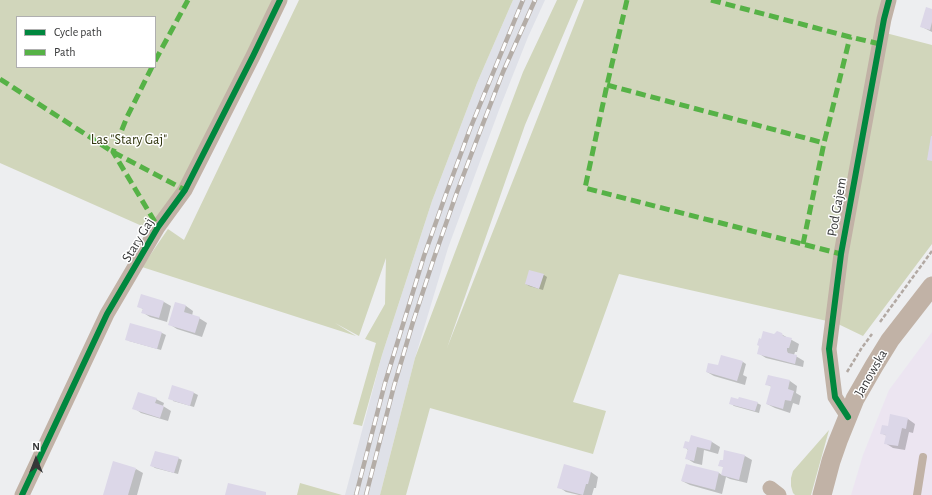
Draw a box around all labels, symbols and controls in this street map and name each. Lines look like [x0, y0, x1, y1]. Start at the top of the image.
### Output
legend [16, 16, 156, 68]
text: Cycle path [54, 26, 102, 38]
text: Path [54, 46, 76, 58]
park label: Las "Stary Gaj" [91, 132, 167, 148]
street label: Pod Gajem [824, 176, 850, 238]
street label: Stary Gaj [118, 215, 158, 265]
street label: Janowska [851, 347, 891, 399]
north arrow [16, 439, 56, 479]
text: N [32, 441, 40, 452]

